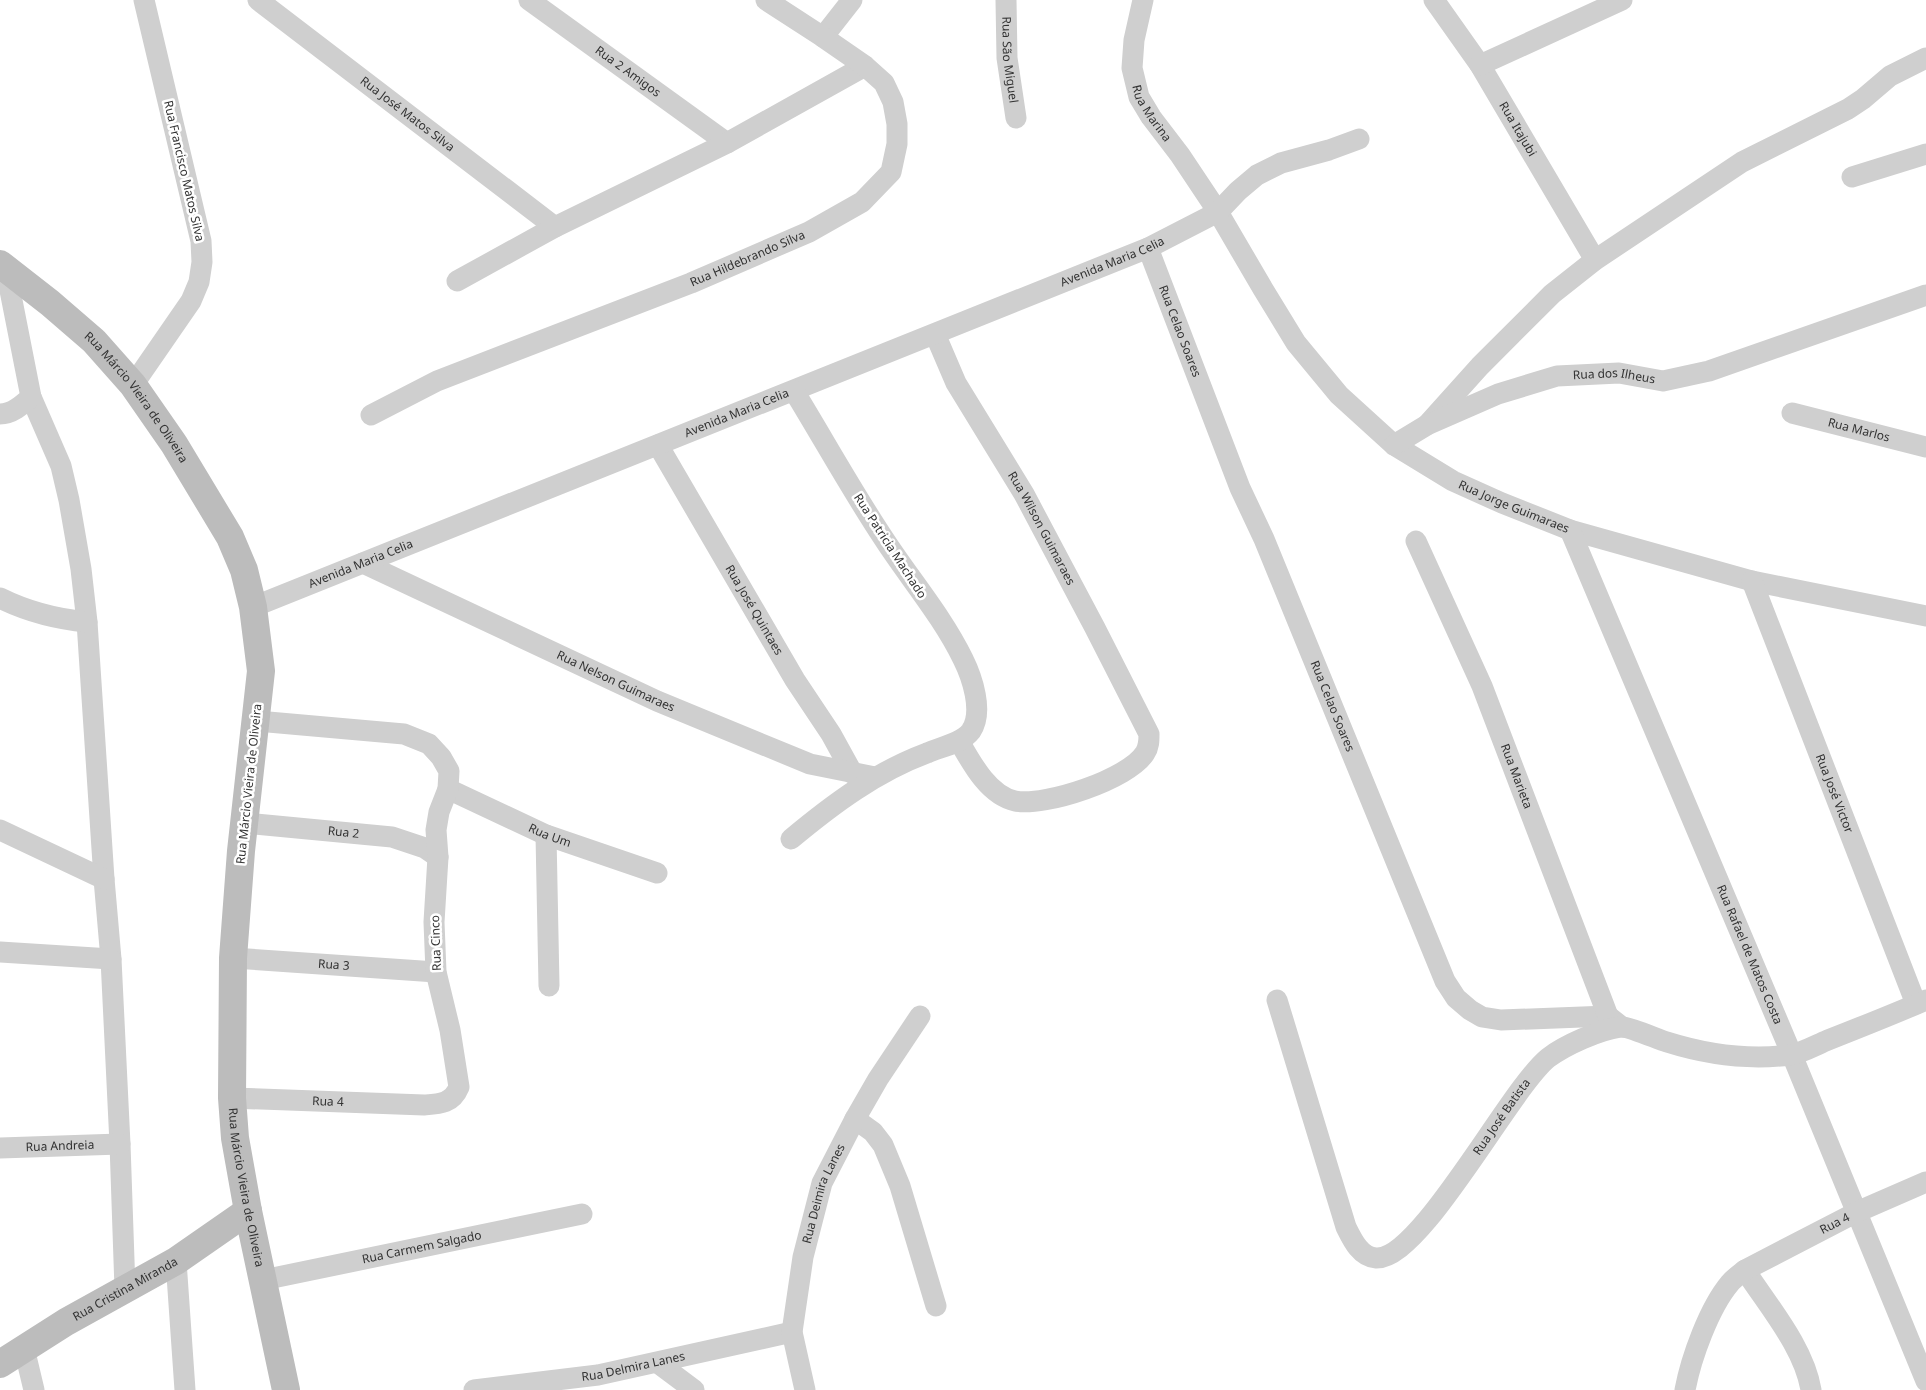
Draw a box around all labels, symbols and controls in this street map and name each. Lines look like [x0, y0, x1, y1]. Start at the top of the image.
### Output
street label: Rua São Miguel [998, 16, 1023, 104]
street label: Rua 2 Amigos [592, 42, 665, 101]
street label: Rua José Matos Silva [357, 72, 458, 155]
street label: Rua Marina [1128, 83, 1176, 145]
street label: Rua Itajubi [1495, 98, 1541, 159]
street label: Rua Francisco Matos Silva [160, 99, 209, 243]
street label: Rua Hildebrando Silva [687, 226, 807, 290]
street label: Avenida Maria Celia [1057, 232, 1167, 290]
street label: Rua Celao Soares [1155, 283, 1206, 380]
street label: Rua Márcio Vieira de Oliveira [81, 327, 192, 466]
street label: Rua dos Ilheus [1572, 364, 1657, 387]
street label: Avenida Maria Celia [682, 384, 791, 441]
street label: Rua Marlos [1826, 413, 1892, 446]
street label: Rua Wilson Guimaraes [1004, 468, 1080, 588]
street label: Rua Jorge Guimaraes [1456, 476, 1572, 537]
street label: Rua Patricia Machado [850, 490, 931, 602]
street label: Avenida Maria Celia [306, 535, 415, 592]
street label: Rua José Quintaes [722, 561, 788, 658]
street label: Rua Nelson Guimaraes [554, 646, 678, 716]
street label: Rua Celao Soares [1307, 658, 1359, 754]
street label: Rua Márcio Vieira de Oliveira [232, 703, 265, 865]
street label: Rua Marieta [1497, 741, 1537, 811]
street label: Rua José Victor [1812, 751, 1858, 835]
street label: Rua Um [526, 819, 574, 851]
street label: Rua 2 [327, 822, 360, 842]
street label: Rua Rafael de Matos Costa [1713, 882, 1787, 1027]
street label: Rua Cinco [426, 915, 445, 971]
street label: Rua 3 [317, 955, 350, 974]
street label: Rua José Batista [1469, 1075, 1534, 1158]
street label: Rua 4 [312, 1092, 344, 1110]
street label: Rua Márcio Vieira de Oliveira [225, 1107, 269, 1268]
street label: Rua Andreia [25, 1136, 95, 1155]
street label: Rua Deimira Lanes [798, 1140, 849, 1245]
street label: Rua 4 [1817, 1208, 1853, 1238]
street label: Rua Carmem Salgado [360, 1226, 483, 1267]
street label: Rua Cristina Miranda [69, 1253, 181, 1325]
street label: Rua Delmira Lanes [580, 1347, 687, 1385]

